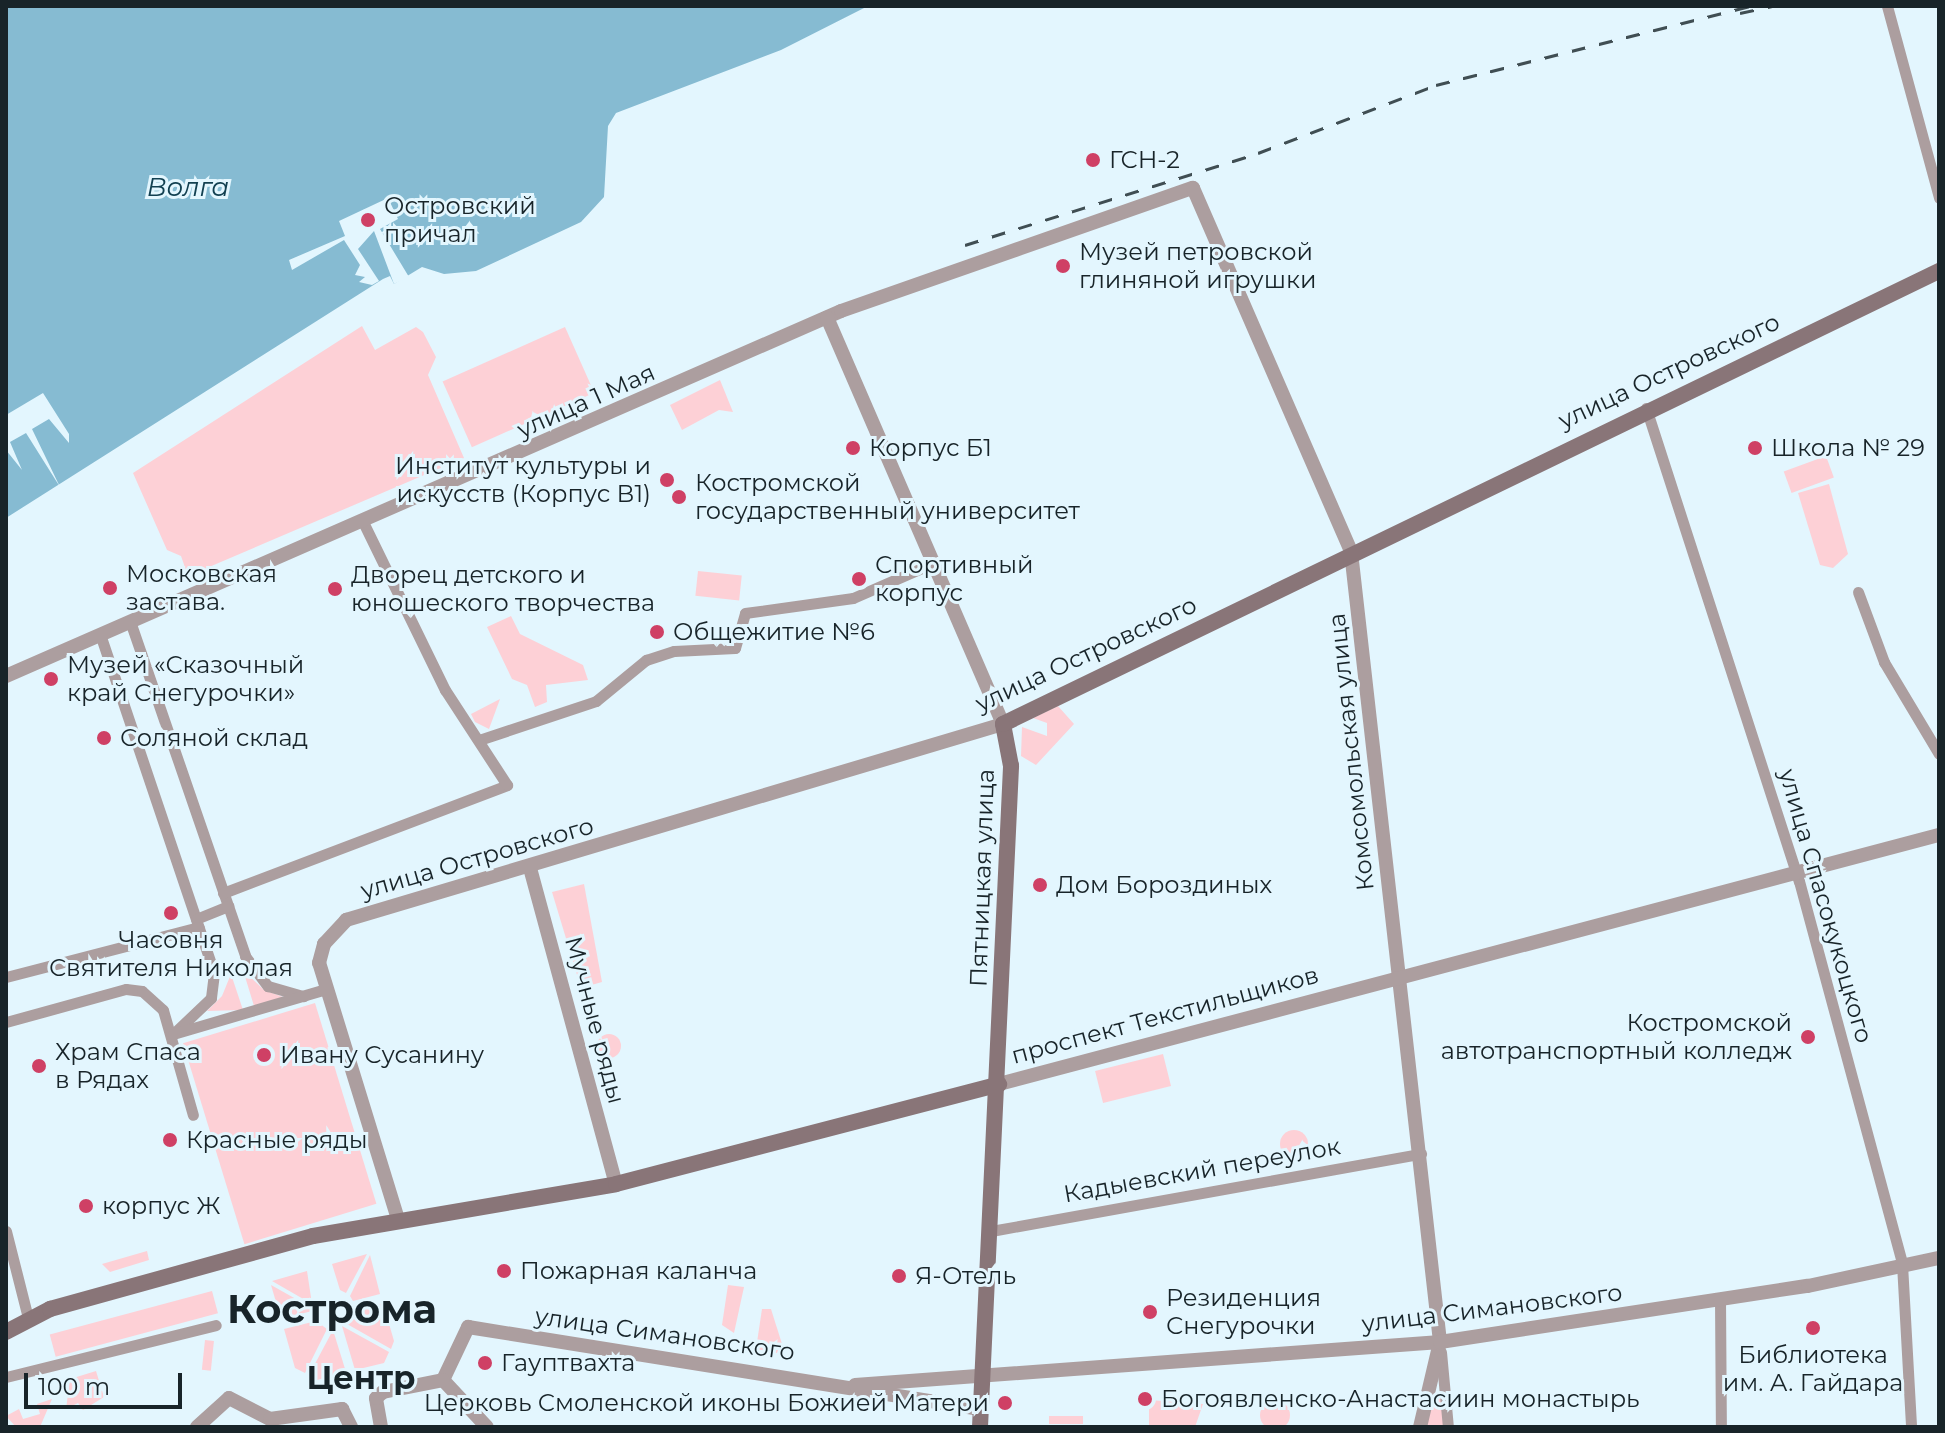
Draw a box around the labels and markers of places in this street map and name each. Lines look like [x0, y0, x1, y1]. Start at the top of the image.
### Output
place label: ГСН-2 [1109, 146, 1180, 174]
marker: ГСН-2 [1084, 151, 1102, 169]
place label: Островский причал [384, 192, 536, 248]
marker: Островский причал [359, 211, 377, 229]
place label: Музей петровской глиняной игрушки [1079, 238, 1316, 294]
marker: Музей петровской глиняной игрушки [1054, 257, 1072, 275]
place label: Корпус Б1 [869, 434, 992, 462]
place label: Школа № 29 [1771, 434, 1925, 462]
marker: Корпус Б1 [844, 439, 862, 457]
marker: Школа № 29 [1746, 439, 1764, 457]
place label: Институт культуры и искусств (Корпус В1) [395, 452, 651, 508]
place label: Костромской государственный университет [695, 469, 1080, 525]
marker: Институт культуры и искусств (Корпус В1) [658, 471, 676, 489]
marker: Костромской государственный университет [670, 488, 688, 506]
place label: Спортивный корпус [875, 551, 1034, 607]
place label: Московская застава. [126, 560, 277, 616]
place label: Дворец детского и юношеского творчества [351, 561, 655, 617]
marker: Спортивный корпус [850, 570, 868, 588]
marker: Московская застава. [101, 579, 119, 597]
marker: Дворец детского и юношеского творчества [326, 580, 344, 598]
place label: Общежитие №6 [673, 618, 875, 646]
marker: Общежитие №6 [648, 623, 666, 641]
place label: Музей «Сказочный край Снегурочки» [67, 651, 304, 707]
marker: Музей «Сказочный край Снегурочки» [42, 670, 60, 688]
place label: Соляной склад [120, 724, 308, 752]
marker: Соляной склад [95, 729, 113, 747]
place label: Дом Бороздиных [1056, 871, 1272, 899]
marker: Дом Бороздиных [1031, 876, 1049, 894]
marker: Часовня Святителя Николая [162, 904, 180, 922]
place label: Часовня Святителя Николая [49, 926, 293, 982]
place label: Костромской автотранспортный колледж [1441, 1009, 1792, 1065]
marker: Костромской автотранспортный колледж [1799, 1028, 1817, 1046]
place label: Храм Спаса в Рядах [55, 1038, 201, 1094]
place label: Ивану Сусанину [280, 1041, 484, 1069]
marker: Ивану Сусанину [255, 1046, 273, 1064]
marker: Храм Спаса в Рядах [30, 1057, 48, 1075]
place label: Красные ряды [186, 1126, 368, 1154]
marker: Красные ряды [161, 1131, 179, 1149]
place label: корпус Ж [102, 1192, 221, 1220]
marker: корпус Ж [77, 1197, 95, 1215]
place label: Пожарная каланча [520, 1257, 757, 1285]
marker: Пожарная каланча [495, 1262, 513, 1280]
place label: Я-Отель [915, 1262, 1016, 1290]
marker: Я-Отель [890, 1267, 908, 1285]
place label: Резиденция Снегурочки [1166, 1284, 1321, 1340]
marker: Резиденция Снегурочки [1141, 1303, 1159, 1321]
marker: Библиотека им. А. Гайдара [1804, 1319, 1822, 1337]
place label: Библиотека им. А. Гайдара [1723, 1341, 1903, 1397]
place label: Гауптвахта [501, 1349, 635, 1377]
marker: Гауптвахта [476, 1354, 494, 1372]
place label: Богоявленско-Анастасиин монастырь [1161, 1385, 1640, 1413]
place label: Церковь Смоленской иконы Божией Матери [424, 1389, 989, 1417]
marker: Богоявленско-Анастасиин монастырь [1136, 1390, 1154, 1408]
marker: Церковь Смоленской иконы Божией Матери [996, 1394, 1014, 1412]

